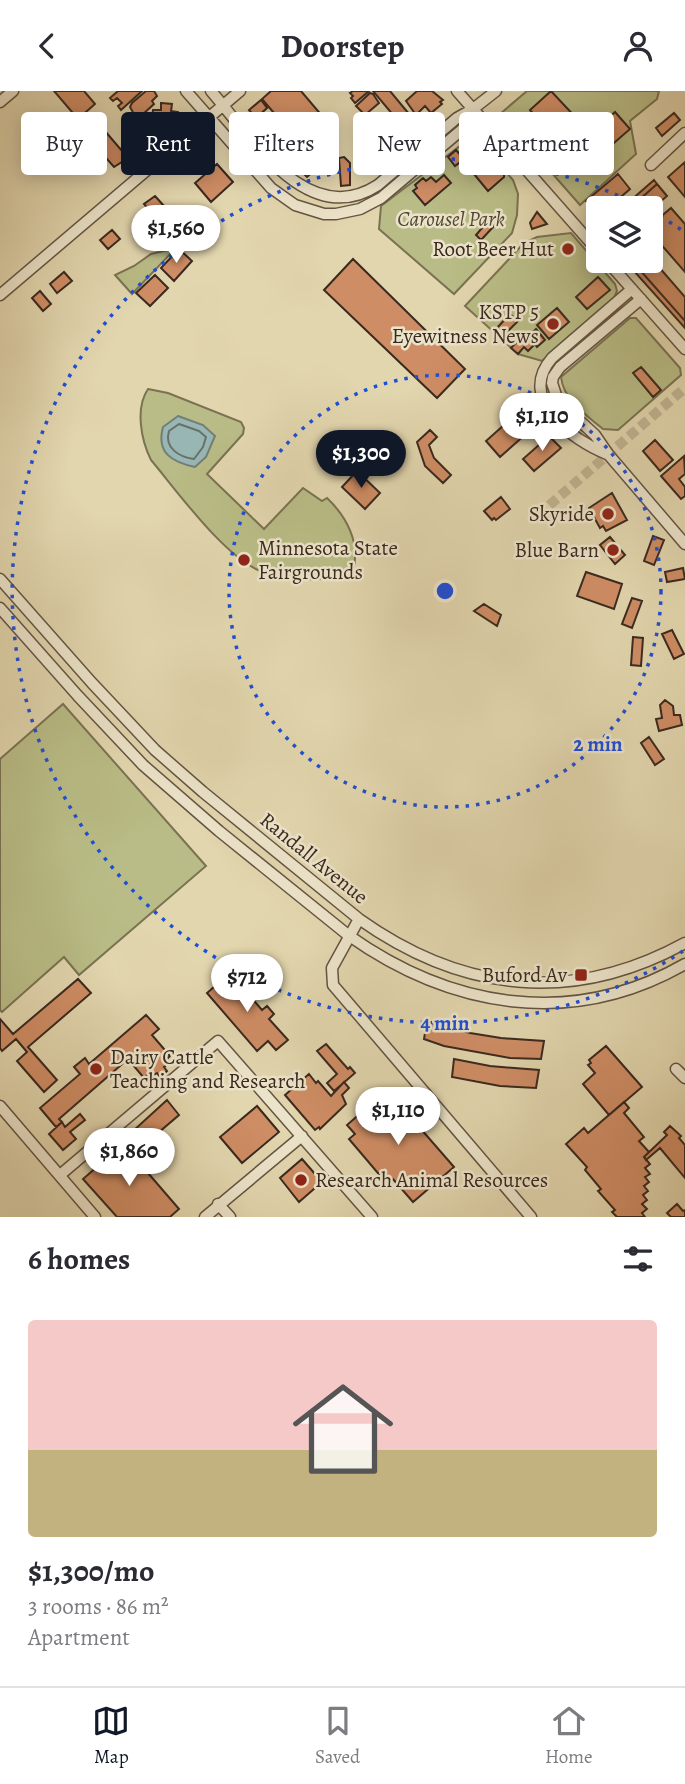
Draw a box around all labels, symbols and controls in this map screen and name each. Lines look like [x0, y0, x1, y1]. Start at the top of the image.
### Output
text: Doorstep [281, 24, 404, 68]
icon: back [28, 27, 66, 65]
icon: person [619, 27, 657, 65]
chip: Buy [21, 112, 107, 175]
chip: Rent [121, 112, 215, 175]
chip: Filters [229, 112, 339, 175]
chip: New [353, 112, 445, 175]
chip: Apartment [459, 112, 614, 175]
map controls [586, 196, 663, 273]
button: layers [586, 196, 663, 273]
pin: $1,560 [119, 205, 233, 265]
park label: Carousel Park [397, 205, 505, 233]
text: $1,560 [147, 212, 205, 243]
place label: Root Beer Hut [432, 235, 554, 263]
marker: Root Beer Hut [560, 241, 576, 257]
place label: KSTP 5 Eyewitness News [392, 298, 539, 350]
marker: KSTP 5 Eyewitness News [545, 316, 561, 332]
pin: $1,110 [485, 393, 599, 453]
text: $1,110 [515, 400, 569, 431]
pin: $1,300 [304, 431, 418, 490]
text: $1,300 [332, 437, 390, 468]
place label: Skyride [529, 500, 594, 528]
marker: Skyride [600, 506, 616, 522]
place label: Minnesota State Fairgrounds [258, 534, 398, 586]
place label: Blue Barn [515, 536, 599, 564]
marker: Blue Barn [605, 542, 621, 558]
marker: Minnesota State Fairgrounds [236, 552, 252, 568]
centre of rings [433, 579, 457, 603]
text: 2 min [573, 730, 623, 758]
street label: Randall Avenue [254, 806, 374, 910]
pin: $712 [206, 955, 288, 1014]
text: $712 [227, 961, 267, 992]
place label: Buford Av [482, 961, 568, 989]
marker: Buford Av [573, 967, 589, 983]
text: 4 min [420, 1009, 470, 1037]
place label: Dairy Cattle Teaching and Research [110, 1043, 306, 1095]
marker: Dairy Cattle Teaching and Research [88, 1061, 104, 1077]
pin: $1,110 [341, 1087, 455, 1147]
text: $1,110 [371, 1094, 425, 1125]
pin: $1,860 [72, 1129, 186, 1188]
text: $1,860 [100, 1135, 158, 1166]
place label: Research Animal Resources [315, 1166, 548, 1194]
marker: Research Animal Resources [293, 1172, 309, 1188]
text: 6 homes [28, 1239, 130, 1279]
icon: filters [619, 1240, 657, 1278]
icon: home [280, 1366, 406, 1492]
text: $1,300/mo [28, 1551, 154, 1591]
text: 3 rooms · 86 m² [28, 1591, 169, 1622]
text: Apartment [28, 1622, 130, 1653]
tab: Map [92, 1702, 130, 1770]
tab: Saved [315, 1702, 360, 1770]
tab: Home [545, 1702, 593, 1770]

